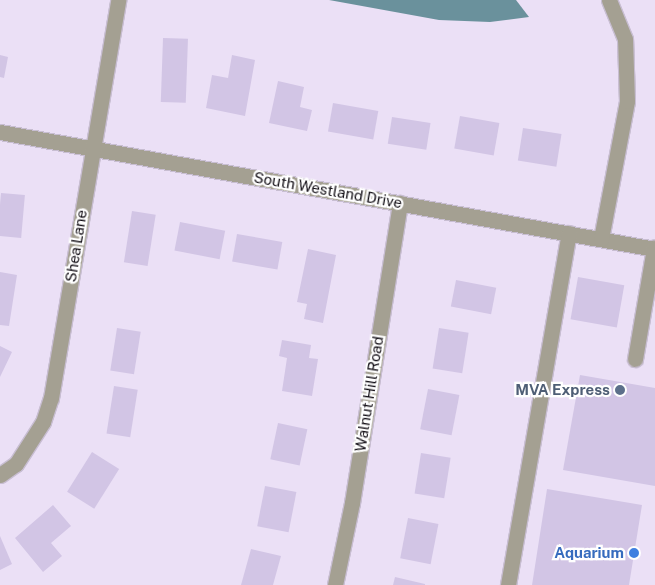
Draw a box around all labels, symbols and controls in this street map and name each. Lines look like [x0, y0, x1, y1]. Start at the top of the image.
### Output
street label: South Westland Drive [252, 168, 404, 212]
street label: Shea Lane [61, 209, 91, 283]
street label: Walnut Hill Road [351, 335, 387, 453]
place label: MVA Express [515, 381, 610, 399]
marker: MVA Express [614, 384, 626, 396]
place label: Aquarium [554, 544, 624, 562]
marker: Aquarium [628, 547, 640, 559]

